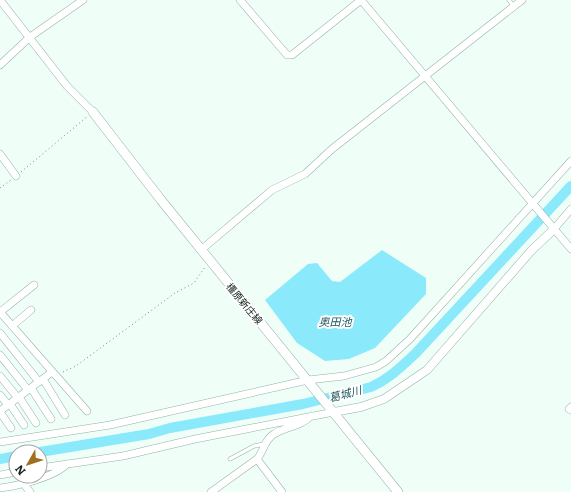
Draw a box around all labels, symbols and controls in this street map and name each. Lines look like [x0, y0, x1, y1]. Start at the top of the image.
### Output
street label: 橿原新庄線 [223, 279, 267, 327]
water label: 奥田池 [319, 313, 352, 329]
water label: 葛城川 [327, 381, 364, 405]
north arrow [8, 444, 48, 484]
text: N [10, 462, 29, 480]

